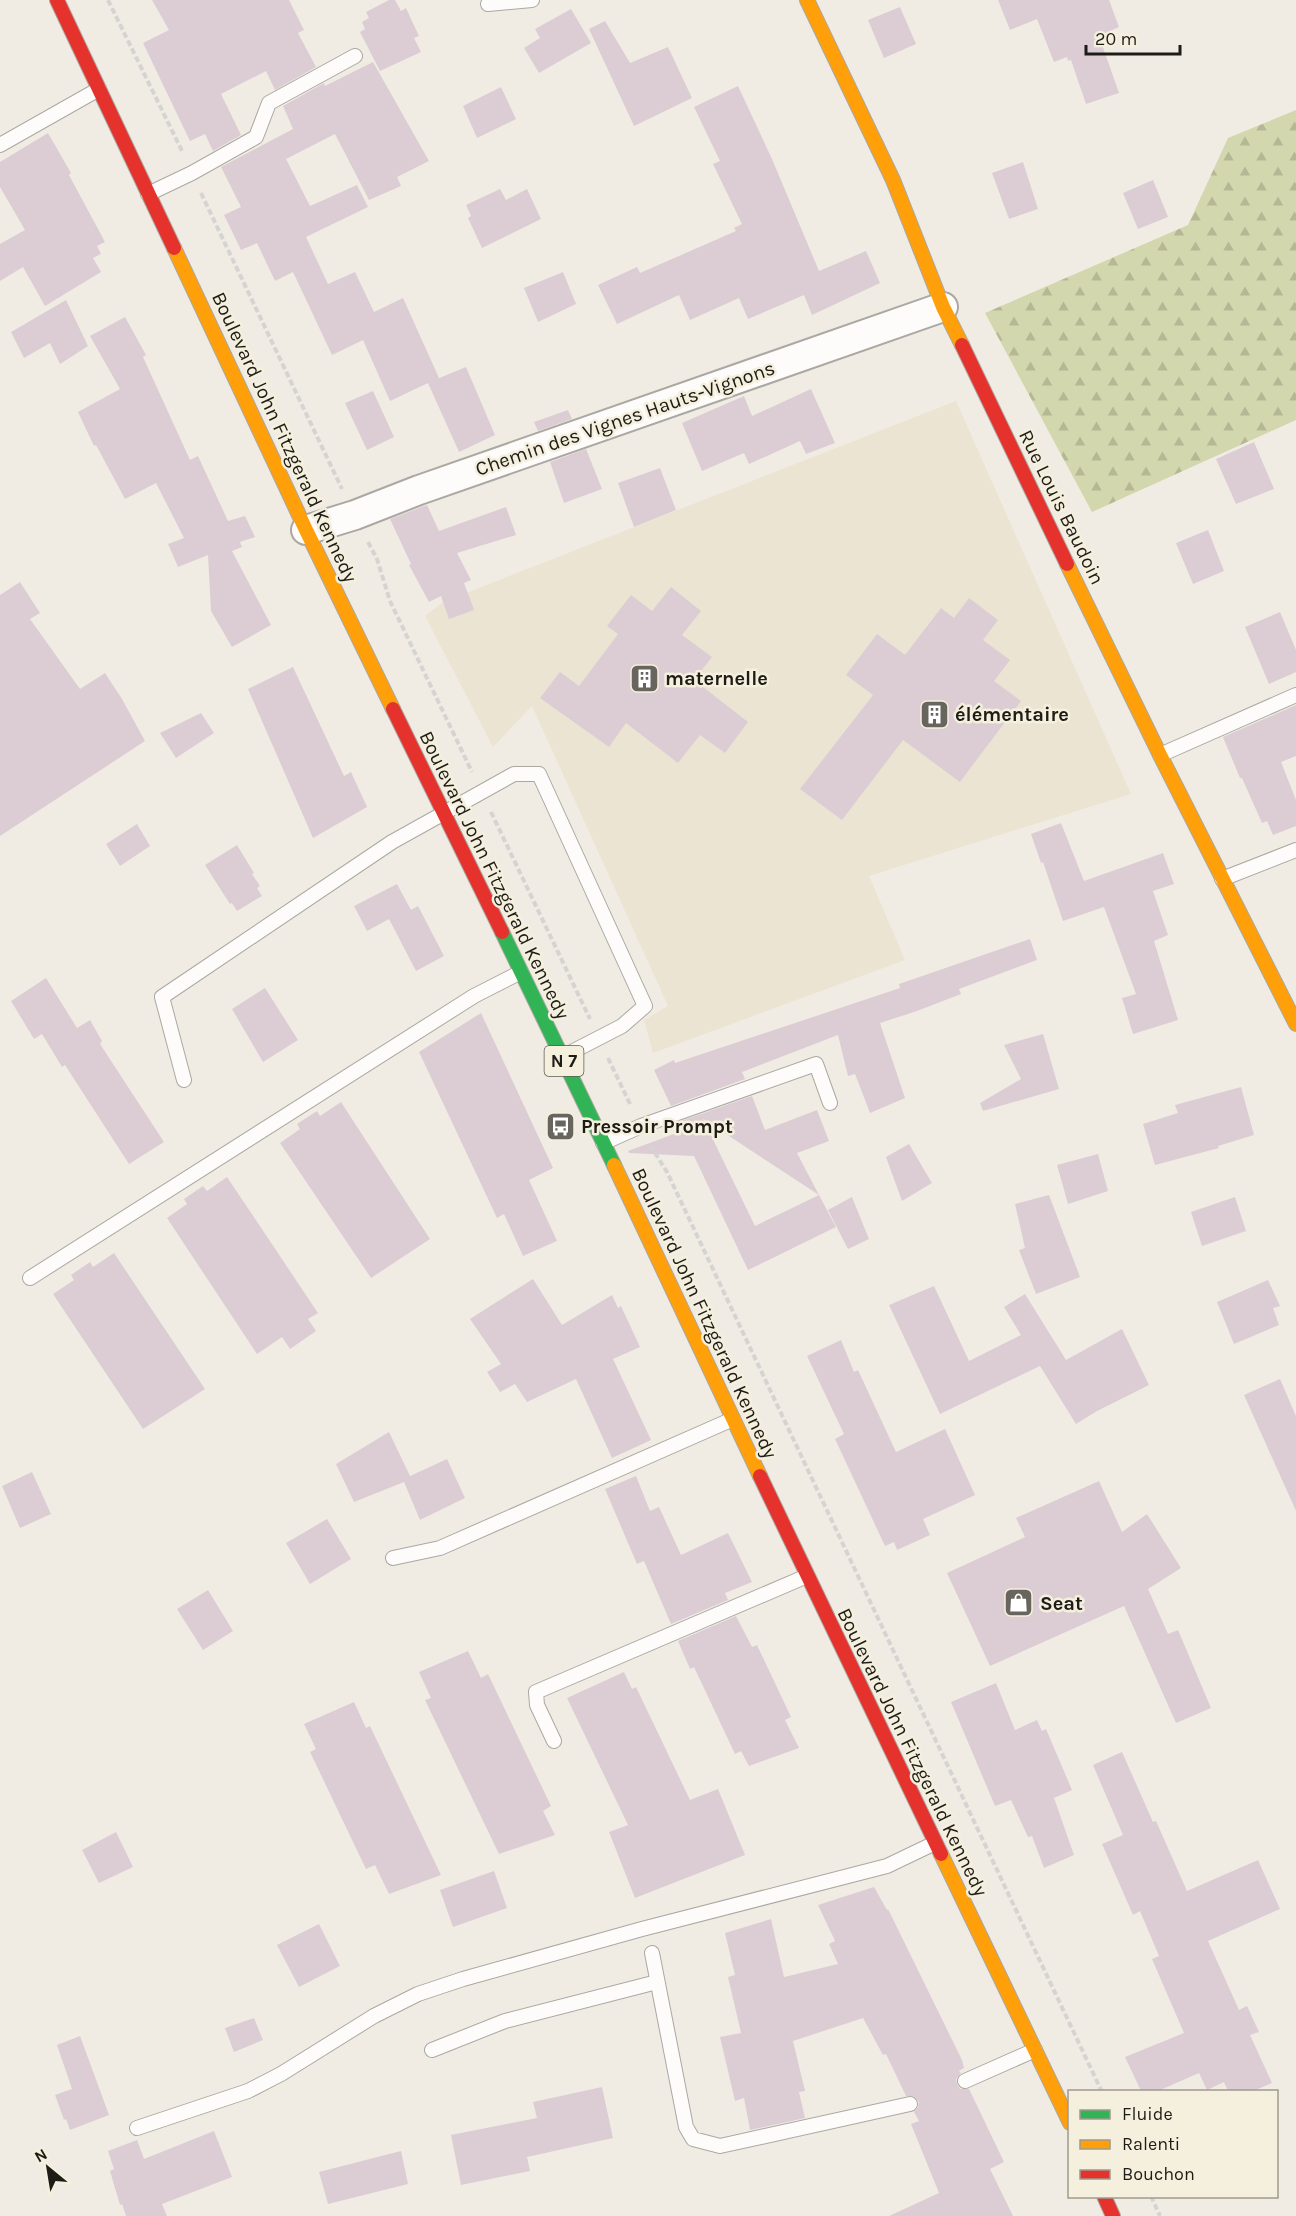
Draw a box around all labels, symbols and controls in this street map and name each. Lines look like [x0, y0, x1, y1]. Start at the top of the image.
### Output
scale bar [1086, 18, 1180, 56]
text: 20 m [1095, 28, 1137, 50]
street label: Boulevard John Fitzgerald Kennedy [207, 288, 362, 586]
street label: Chemin des Vignes Hauts-Vignons [472, 356, 778, 481]
street label: Rue Louis Baudoin [1014, 426, 1109, 588]
building icon: maternelle [628, 662, 660, 694]
place label: maternelle [665, 667, 768, 690]
building icon: élémentaire [918, 698, 950, 730]
place label: élémentaire [955, 703, 1069, 726]
street label: Boulevard John Fitzgerald Kennedy [415, 727, 574, 1023]
road number: N 7 [544, 1046, 584, 1076]
bus stop icon: Pressoir Prompt [544, 1110, 576, 1142]
place label: Pressoir Prompt [581, 1115, 733, 1138]
street label: Boulevard John Fitzgerald Kennedy [627, 1164, 782, 1462]
shop icon: Seat [1003, 1587, 1035, 1619]
place label: Seat [1040, 1592, 1083, 1615]
street label: Boulevard John Fitzgerald Kennedy [833, 1604, 992, 1900]
legend [1068, 2090, 1278, 2198]
text: Fluide [1122, 2103, 1173, 2125]
text: Ralenti [1122, 2133, 1180, 2155]
north arrow [18, 2138, 78, 2198]
text: N [31, 2144, 50, 2167]
text: Bouchon [1122, 2163, 1195, 2185]

